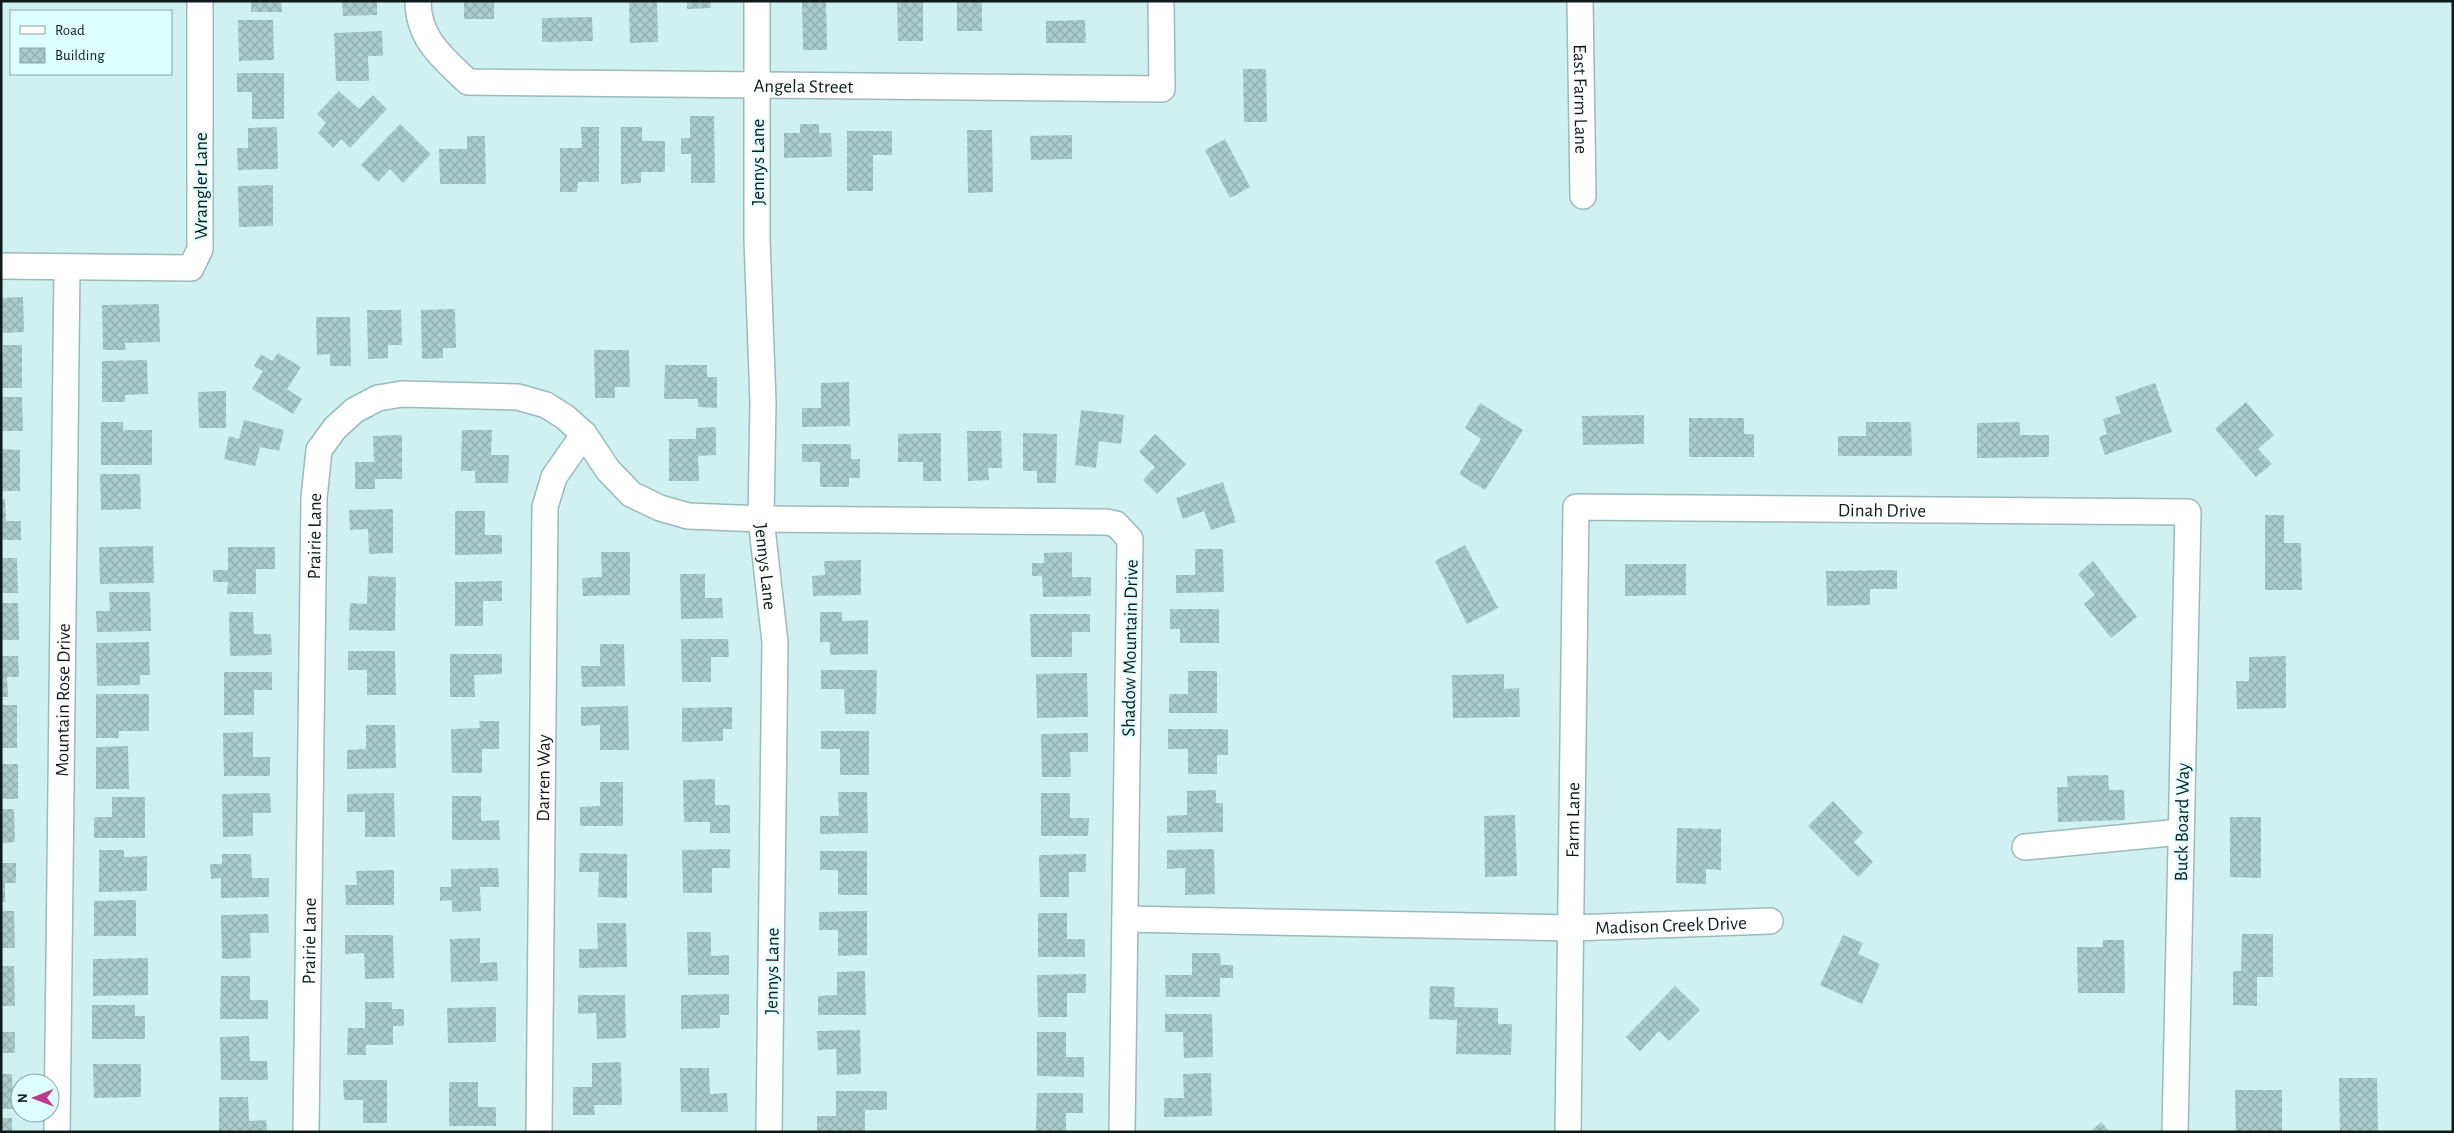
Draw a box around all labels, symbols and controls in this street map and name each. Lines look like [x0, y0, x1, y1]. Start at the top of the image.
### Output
legend [10, 10, 172, 75]
text: Road [55, 23, 85, 38]
street label: East Farm Lane [1570, 44, 1590, 154]
text: Building [55, 48, 105, 63]
street label: Angela Street [753, 77, 854, 97]
street label: Jennys Lane [749, 119, 768, 205]
street label: Wrangler Lane [192, 132, 211, 240]
street label: Prairie Lane [305, 492, 325, 580]
street label: Dinah Drive [1838, 501, 1926, 521]
street label: Jennys Lane [751, 523, 779, 611]
street label: Shadow Mountain Drive [1119, 559, 1142, 737]
street label: Mountain Rose Drive [53, 623, 74, 777]
street label: Darren Way [534, 734, 554, 822]
street label: Buck Board Way [2172, 763, 2193, 881]
street label: Farm Lane [1564, 782, 1583, 858]
street label: Prairie Lane [300, 898, 320, 985]
street label: Madison Creek Drive [1595, 914, 1747, 938]
street label: Jennys Lane [762, 928, 783, 1015]
north arrow [10, 1073, 60, 1123]
text: N [16, 1093, 30, 1103]

